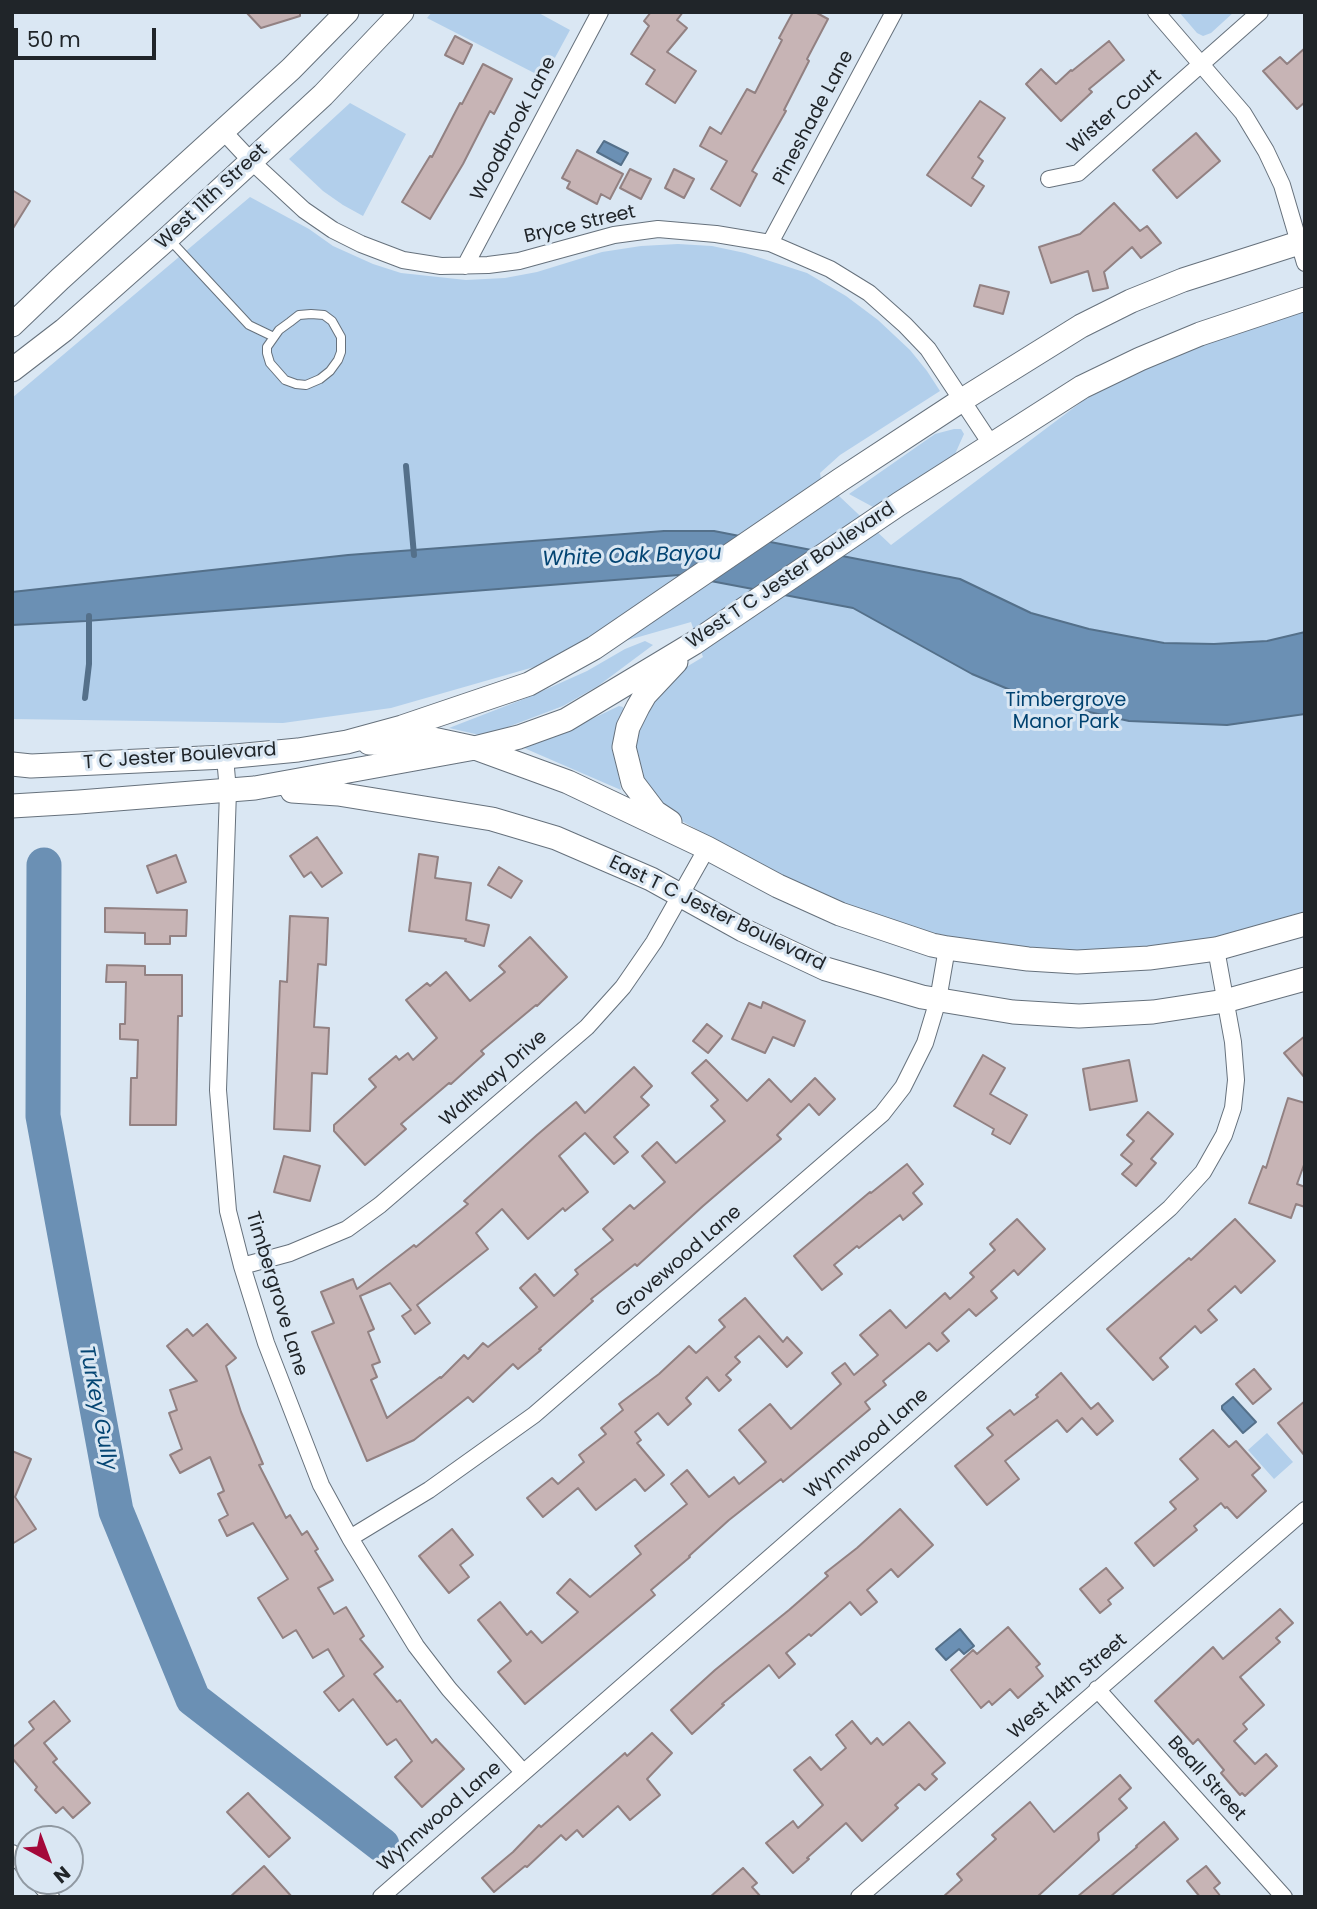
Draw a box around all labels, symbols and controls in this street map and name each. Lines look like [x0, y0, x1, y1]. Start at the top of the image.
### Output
scale bar [18, 14, 159, 58]
text: 50 m [27, 25, 81, 54]
street label: Pineshade Lane [769, 47, 859, 189]
street label: Woodbrook Lane [466, 53, 562, 205]
street label: Wister Court [1063, 65, 1167, 159]
street label: West 11th Street [152, 140, 272, 254]
street label: Bryce Street [522, 201, 638, 249]
street label: West T C Jester Boulevard [683, 498, 899, 654]
water label: White Oak Bayou [542, 541, 722, 573]
park label: Timbergrove Manor Park [1006, 690, 1126, 734]
street label: T C Jester Boulevard [83, 739, 277, 775]
street label: East T C Jester Boulevard [605, 852, 829, 976]
street label: Waltway Drive [436, 1026, 552, 1132]
street label: Grovewood Lane [611, 1201, 747, 1323]
street label: Timbergrove Lane [240, 1209, 312, 1379]
water label: Turkey Gully [73, 1344, 121, 1472]
street label: Wynnwood Lane [801, 1384, 933, 1504]
street label: West 14th Street [1004, 1629, 1132, 1745]
street label: Beall Street [1162, 1732, 1250, 1826]
street label: Wynnwood Lane [374, 1757, 506, 1877]
north arrow [14, 1825, 84, 1895]
text: N [48, 1860, 76, 1890]

